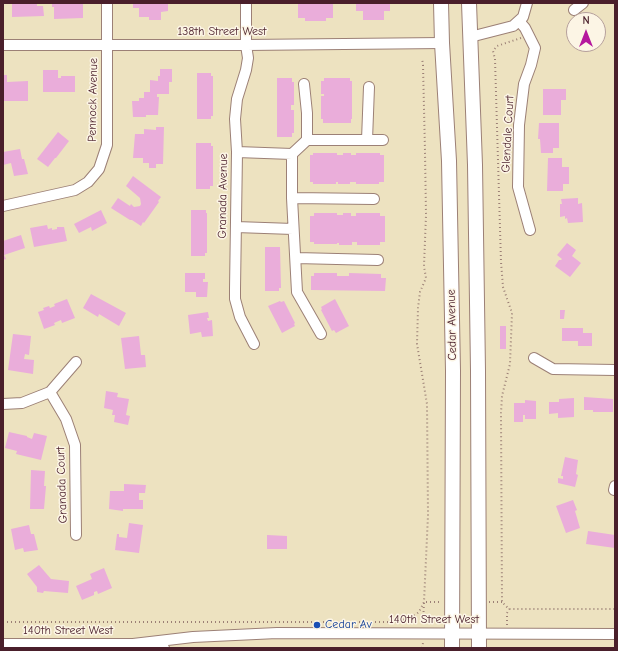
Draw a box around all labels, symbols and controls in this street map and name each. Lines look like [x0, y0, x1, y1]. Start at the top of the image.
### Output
north arrow [566, 12, 606, 52]
text: N [582, 14, 590, 27]
street label: 138th Street West [178, 25, 266, 39]
street label: Pennock Avenue [85, 58, 101, 142]
street label: Glendale Court [499, 95, 517, 173]
street label: Granada Avenue [215, 153, 231, 239]
street label: Cedar Avenue [444, 289, 460, 361]
street label: Granada Court [53, 446, 71, 524]
street label: 140th Street West [389, 613, 479, 627]
place label: Cedar Av [325, 618, 372, 632]
marker: Cedar Av [312, 620, 322, 630]
street label: 140th Street West [23, 624, 113, 638]

